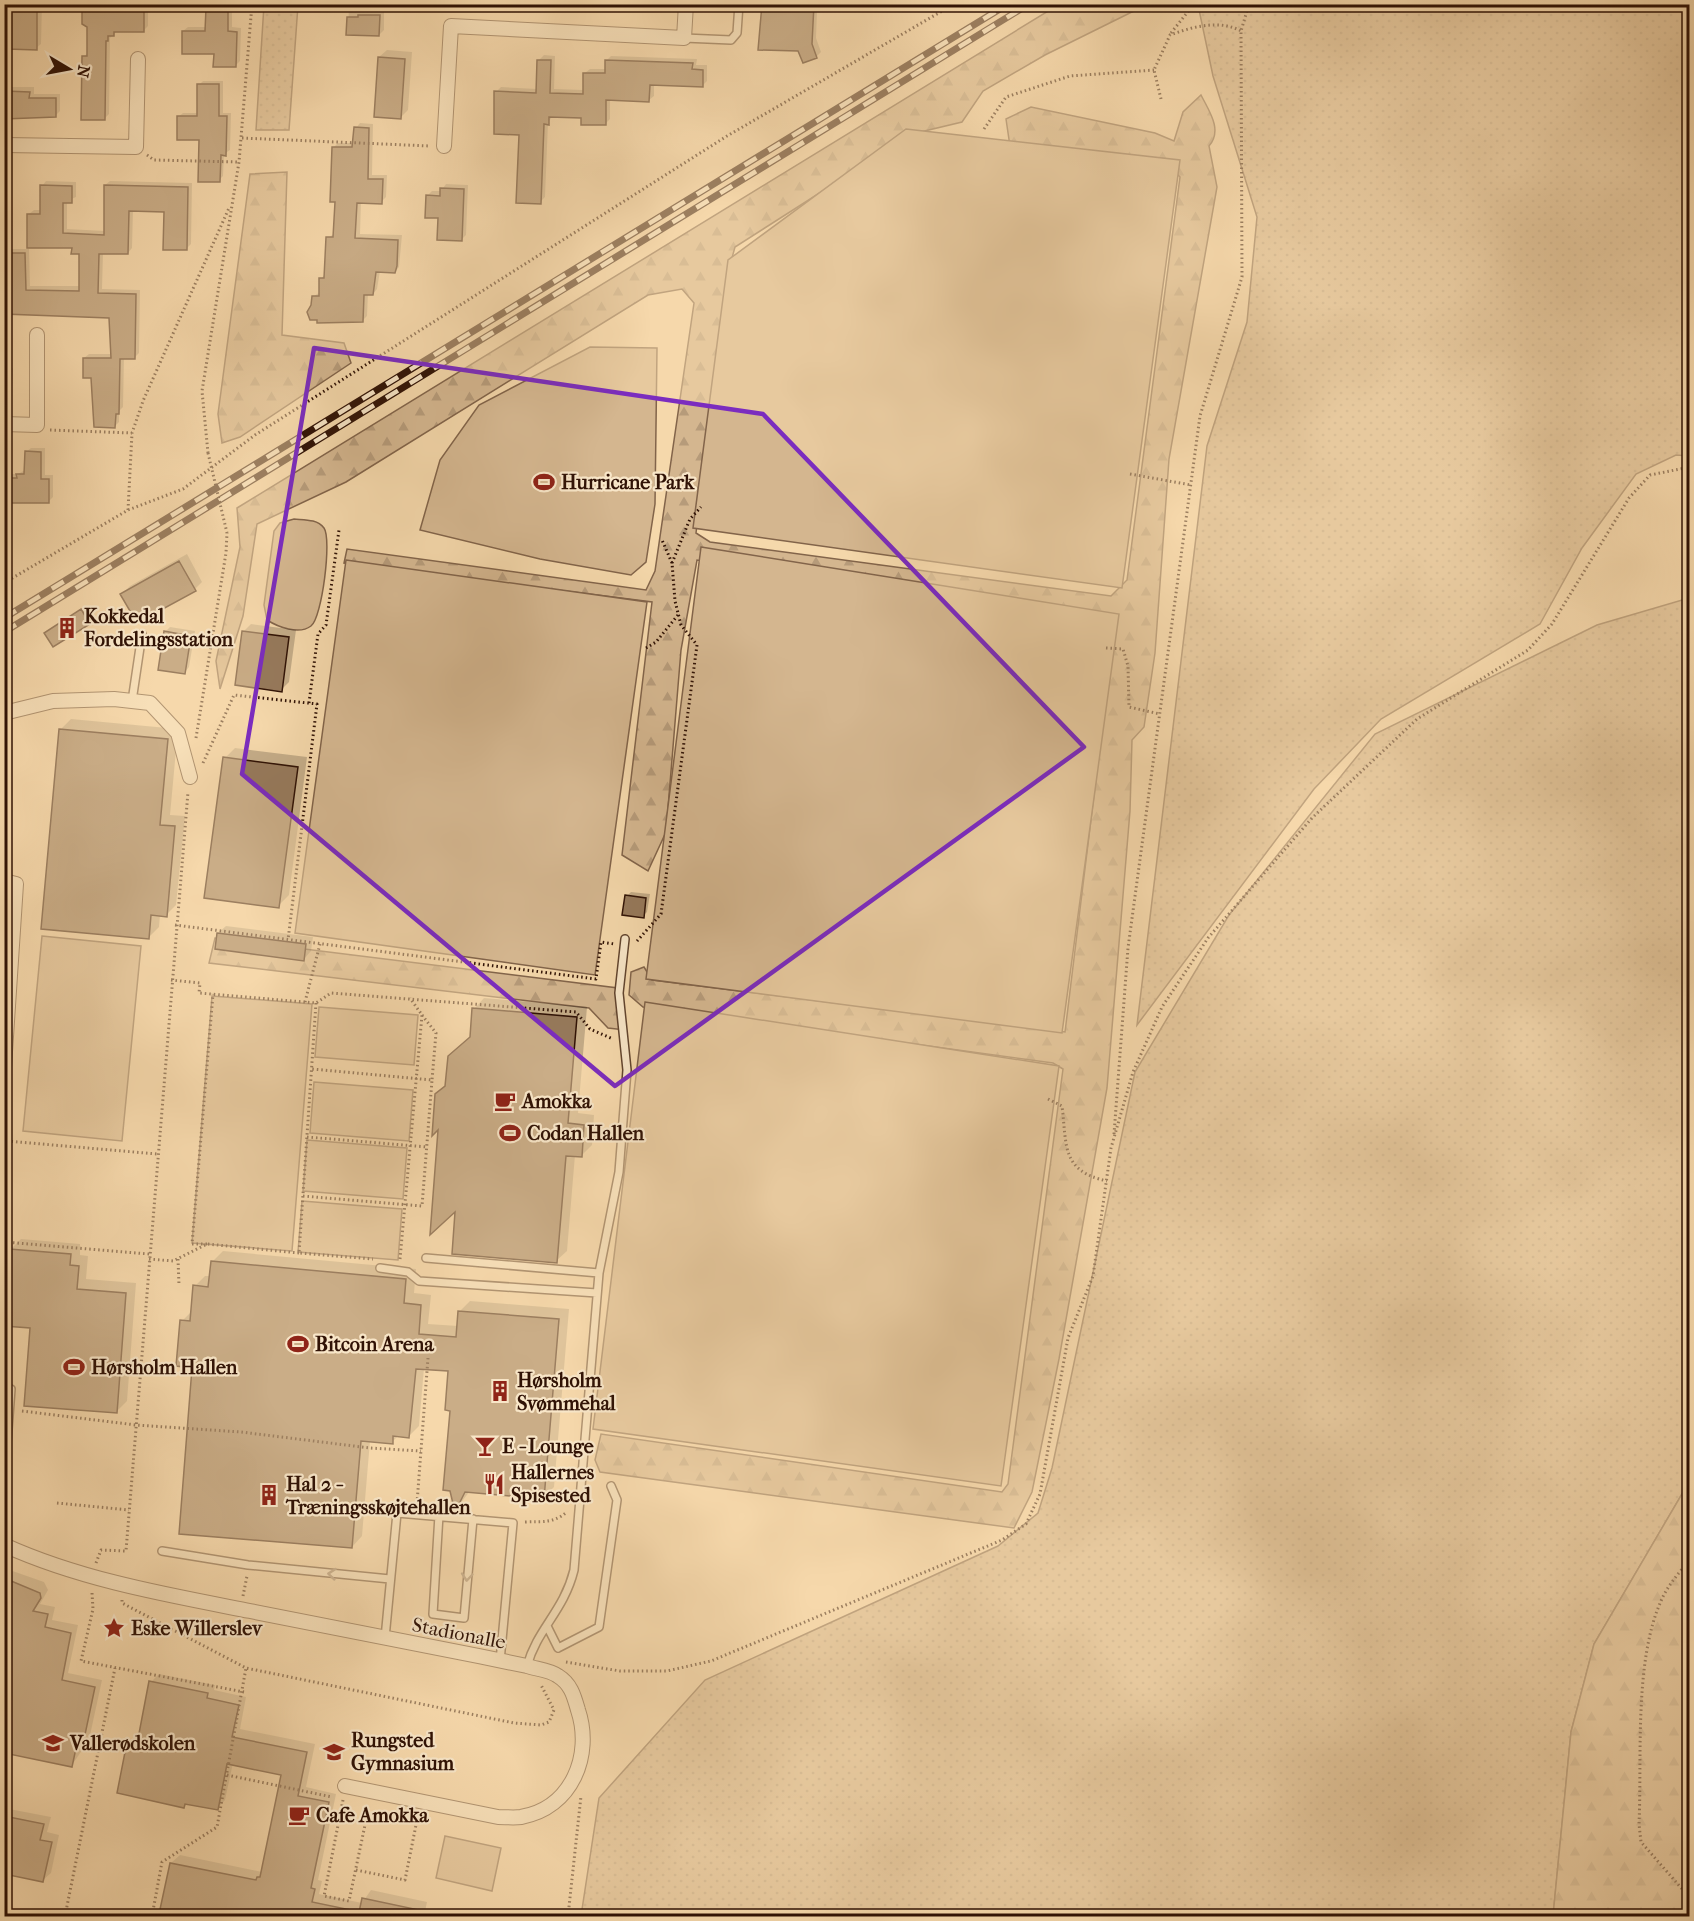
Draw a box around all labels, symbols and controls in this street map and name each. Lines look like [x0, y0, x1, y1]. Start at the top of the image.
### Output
north arrow [39, 39, 99, 99]
text: N [73, 64, 94, 80]
sports icon: Hurricane Park [532, 470, 556, 494]
place label: Hurricane Park [561, 471, 695, 494]
place label: Kokkedal Fordelingsstation [83, 605, 233, 651]
building icon: Kokkedal Fordelingsstation [55, 616, 79, 640]
cafe icon: Amokka [493, 1089, 517, 1113]
place label: Amokka [520, 1090, 592, 1113]
sports icon: Codan Hallen [498, 1121, 522, 1145]
place label: Codan Hallen [527, 1122, 645, 1145]
sports icon: Bitcoin Arena [286, 1332, 310, 1356]
place label: Bitcoin Arena [315, 1333, 434, 1356]
sports icon: Hørsholm Hallen [62, 1355, 86, 1379]
place label: Hørsholm Hallen [91, 1356, 238, 1379]
place label: Hørsholm Svømmehal [517, 1369, 616, 1415]
building icon: Hørsholm Svømmehal [488, 1379, 512, 1403]
bar icon: E - Lounge [473, 1434, 497, 1458]
place label: E - Lounge [502, 1435, 594, 1458]
place label: Hallernes Spisested [511, 1461, 595, 1507]
restaurant icon: Hallernes Spisested [482, 1472, 506, 1496]
place label: Hal 2 - Træningsskøjtehallen [285, 1473, 471, 1519]
building icon: Hal 2 - Træningsskøjtehallen [257, 1483, 281, 1507]
one-way arrow [327, 1568, 336, 1581]
one-way arrow [461, 1573, 474, 1582]
street label: Stadionalle [410, 1613, 508, 1654]
place icon: Eske Willerslev [102, 1616, 126, 1640]
place label: Eske Willerslev [131, 1617, 263, 1640]
place label: Rungsted Gymnasium [351, 1729, 455, 1775]
school or university icon: Vallerødskolen [41, 1731, 65, 1755]
place label: Vallerødskolen [69, 1732, 196, 1755]
school or university icon: Rungsted Gymnasium [322, 1740, 346, 1764]
cafe icon: Cafe Amokka [287, 1803, 311, 1827]
place label: Cafe Amokka [316, 1804, 429, 1827]

